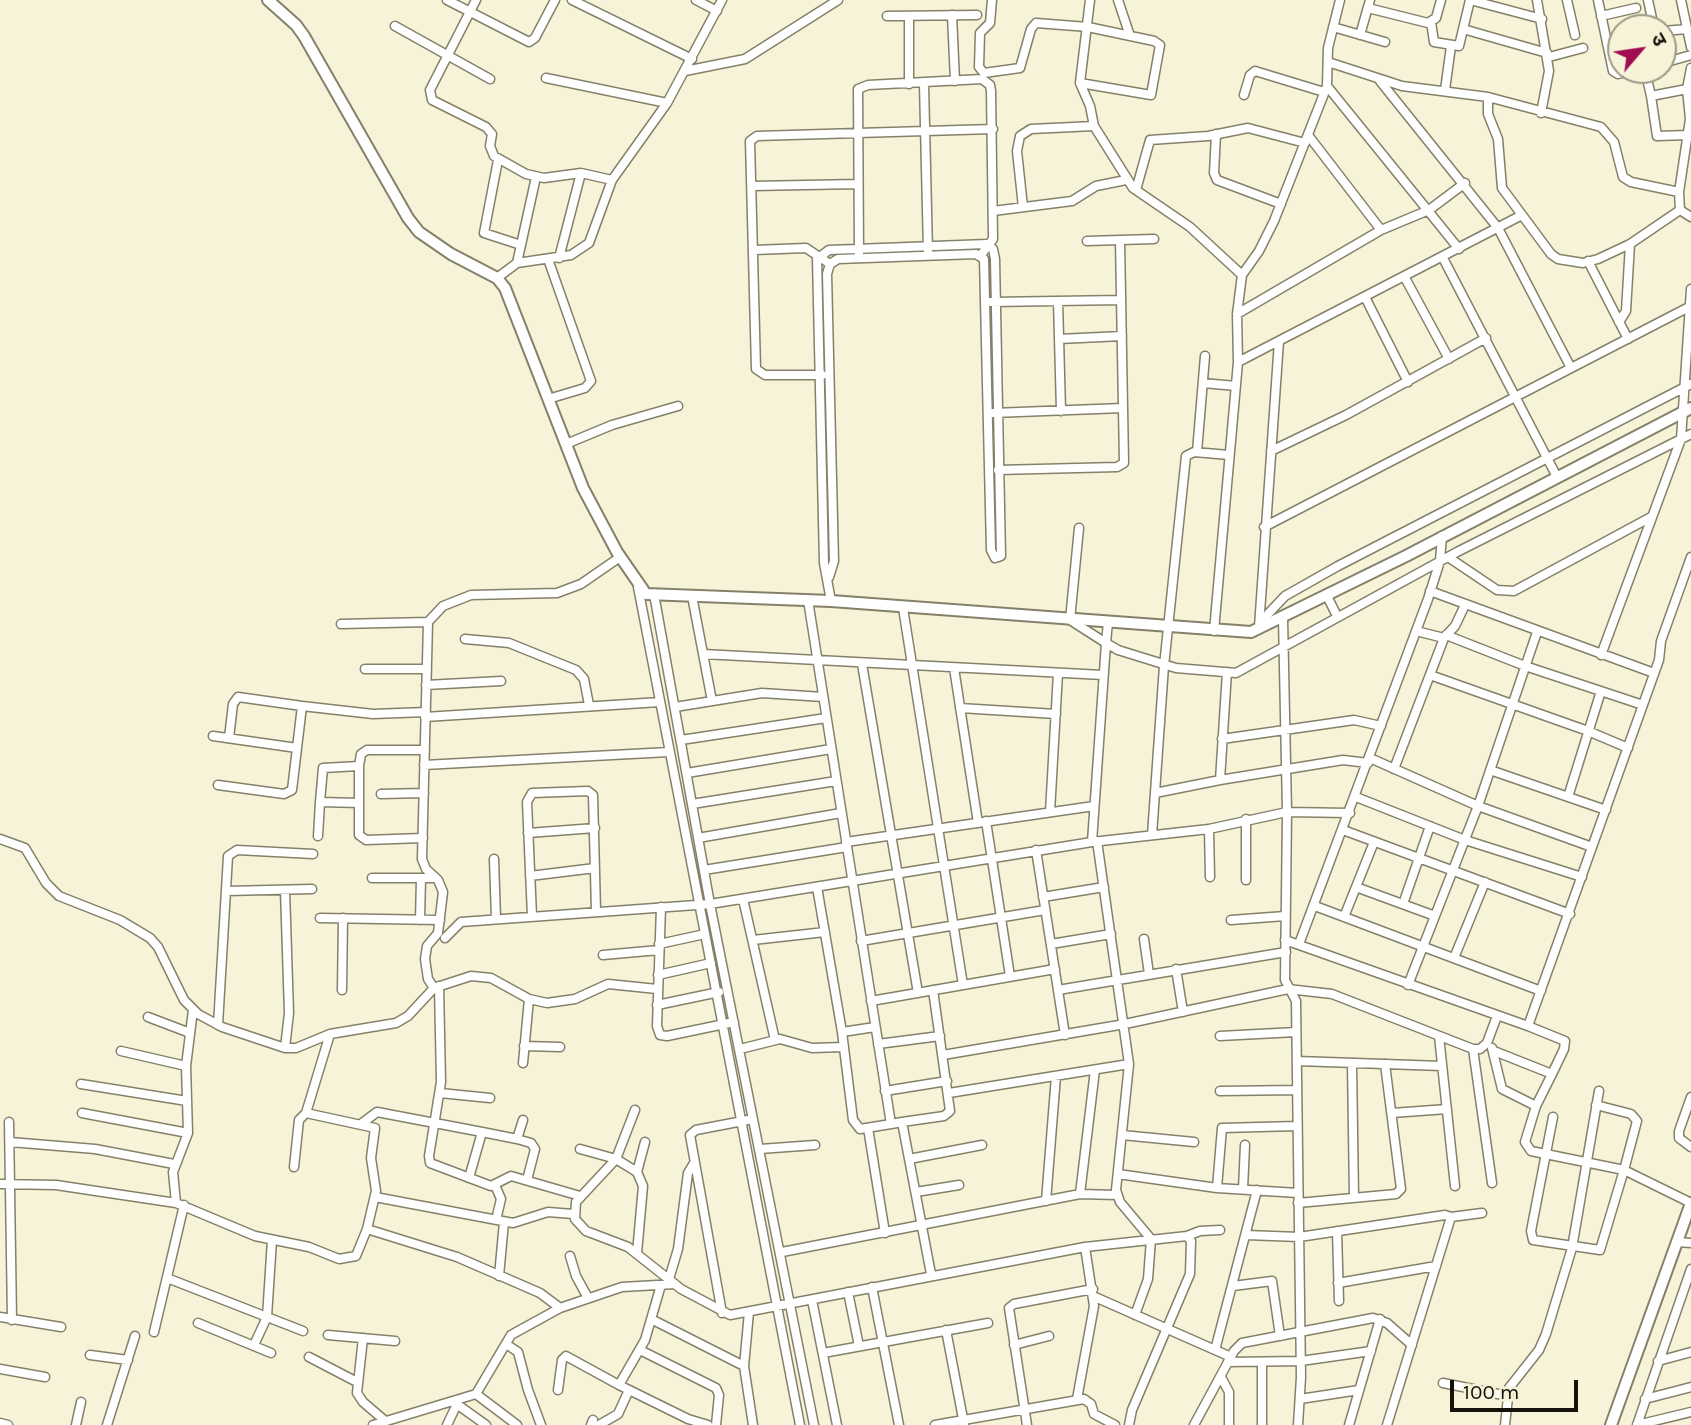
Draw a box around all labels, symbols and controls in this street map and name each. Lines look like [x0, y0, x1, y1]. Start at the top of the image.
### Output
north arrow [1607, 14, 1677, 84]
text: उ [1646, 30, 1671, 50]
scale bar [1453, 1366, 1581, 1410]
text: 100 m [1463, 1380, 1520, 1404]

